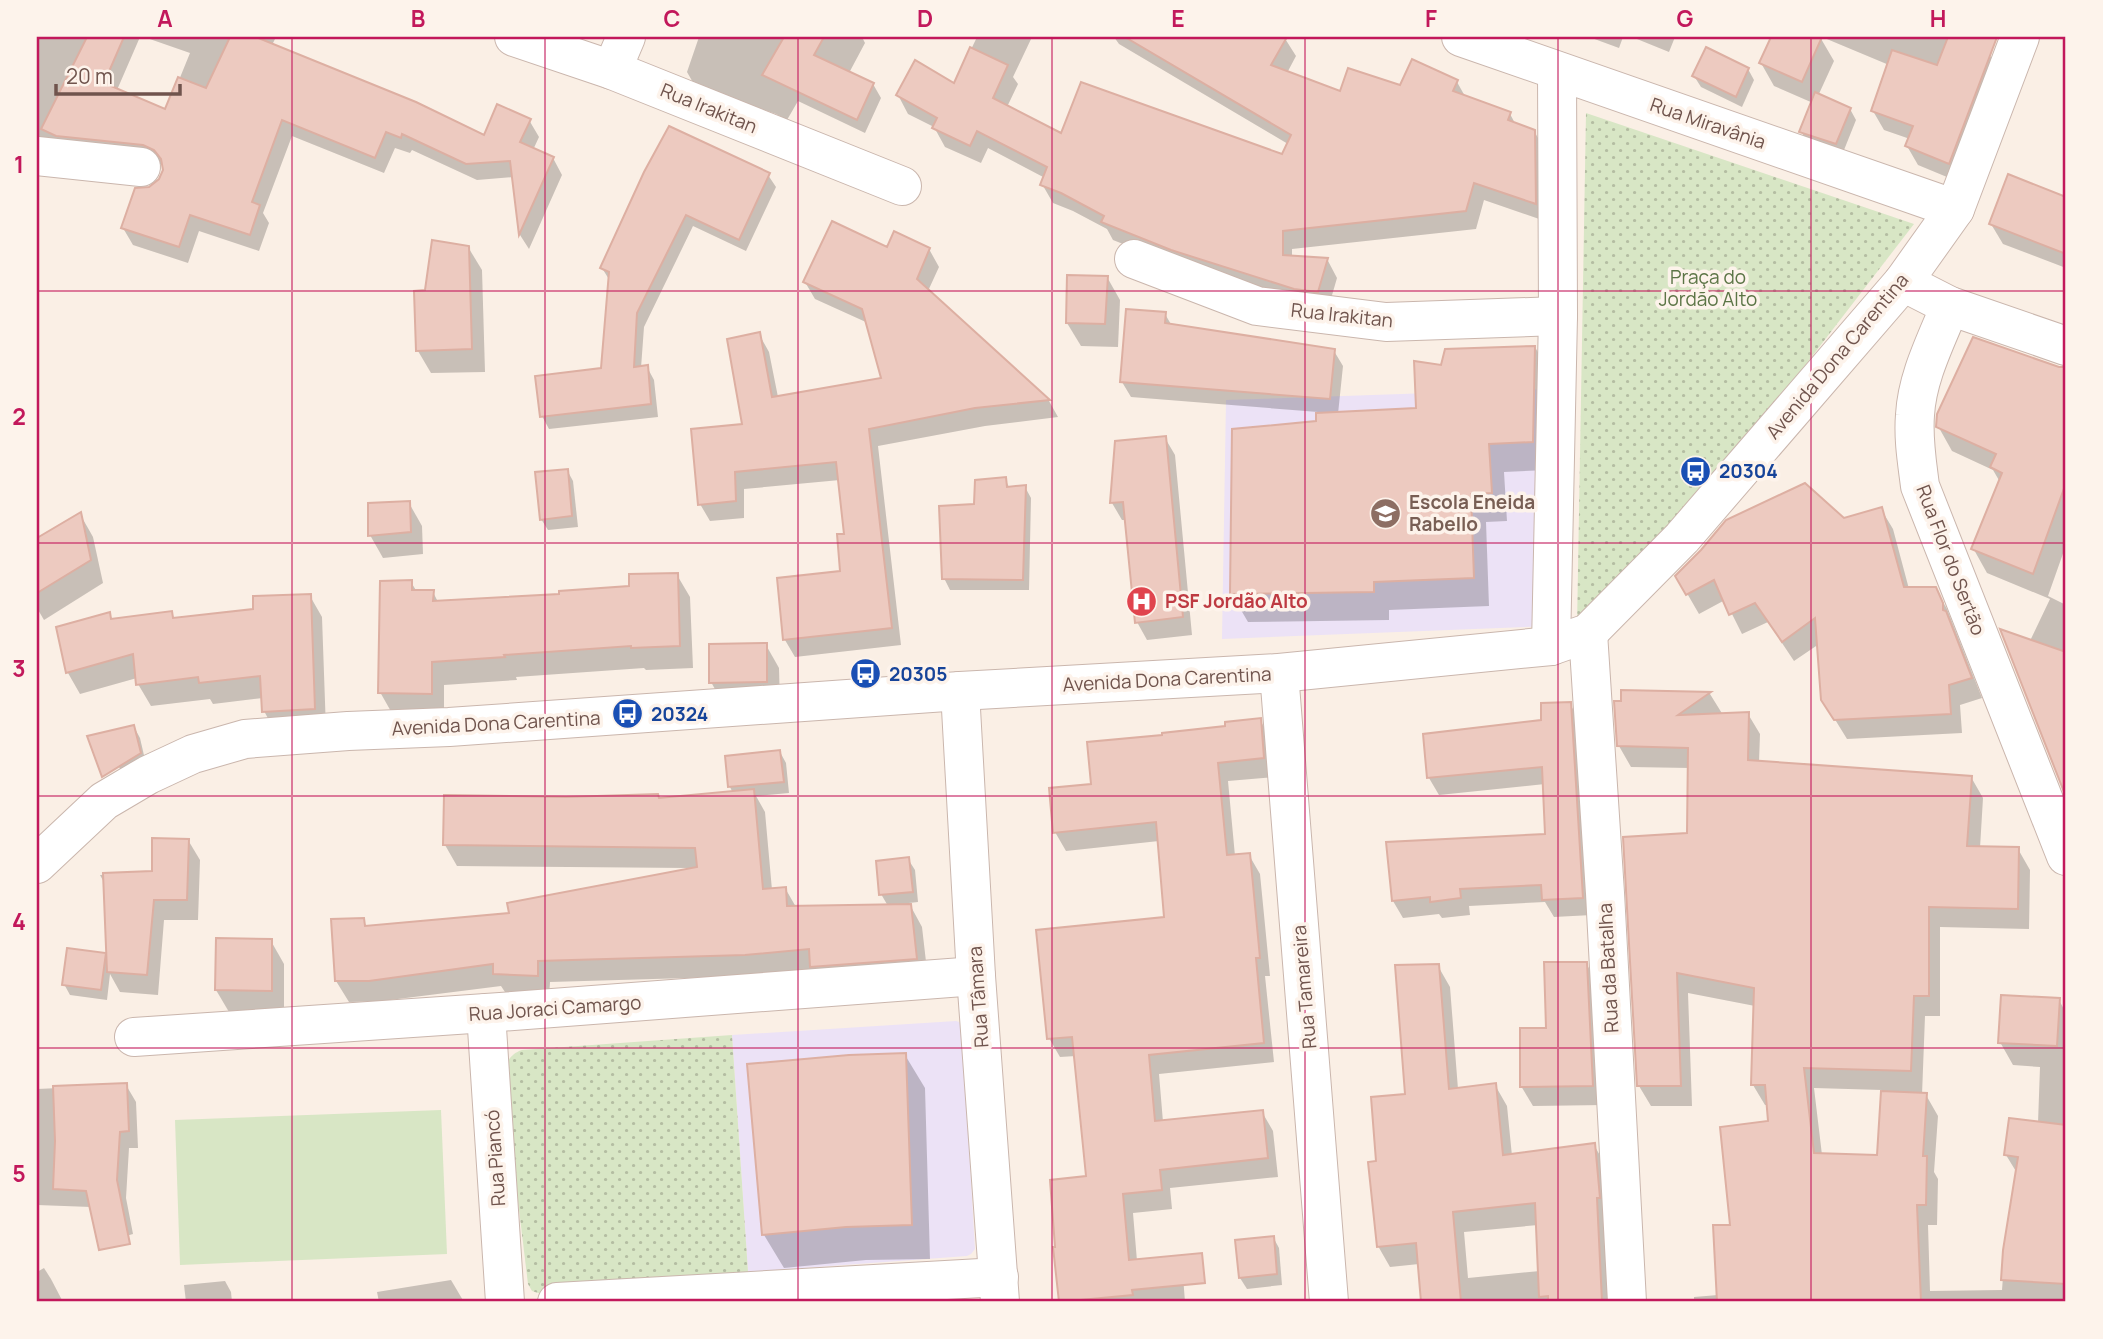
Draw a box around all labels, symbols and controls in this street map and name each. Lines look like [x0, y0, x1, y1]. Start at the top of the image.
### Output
text: A [157, 2, 173, 34]
text: B [411, 2, 425, 34]
text: C [664, 2, 681, 34]
text: D [917, 2, 933, 34]
text: E [1171, 2, 1185, 34]
text: F [1425, 2, 1437, 34]
text: G [1677, 2, 1694, 34]
text: H [1930, 2, 1946, 34]
scale bar [56, 52, 180, 96]
text: 20 m [66, 62, 113, 90]
street label: Rua Irakitan [657, 77, 761, 139]
street label: Rua Miravânia [1647, 91, 1769, 155]
text: 1 [14, 148, 24, 180]
park label: Praça do Jordão Alto [1659, 264, 1757, 312]
street label: Avenida Dona Carentina [1760, 268, 1914, 444]
street label: Rua Irakitan [1290, 297, 1394, 333]
text: 2 [12, 400, 26, 432]
bus stop icon: 20304 [1679, 454, 1713, 488]
place label: 20304 [1719, 458, 1778, 484]
street label: Rua Flor do Sertão [1910, 481, 1992, 639]
place label: Escola Eneida Rabello [1409, 489, 1535, 537]
school or university icon: Escola Eneida Rabello [1369, 496, 1403, 530]
hospital icon: PSF Jordão Alto [1125, 584, 1159, 618]
place label: PSF Jordão Alto [1165, 588, 1308, 614]
text: 3 [12, 652, 26, 684]
bus stop icon: 20305 [849, 657, 883, 691]
place label: 20305 [889, 661, 948, 687]
street label: Avenida Dona Carentina [1062, 661, 1272, 697]
bus stop icon: 20324 [611, 697, 645, 731]
place label: 20324 [651, 701, 708, 727]
street label: Avenida Dona Carentina [391, 705, 601, 741]
street label: Rua da Batalha [1592, 902, 1624, 1034]
text: 4 [12, 905, 26, 937]
street label: Rua Tamareira [1286, 924, 1322, 1050]
street label: Rua Tâmara [961, 945, 995, 1049]
street label: Rua Joraci Camargo [468, 989, 642, 1027]
street label: Rua Piancó [479, 1109, 511, 1207]
text: 5 [12, 1157, 26, 1189]

